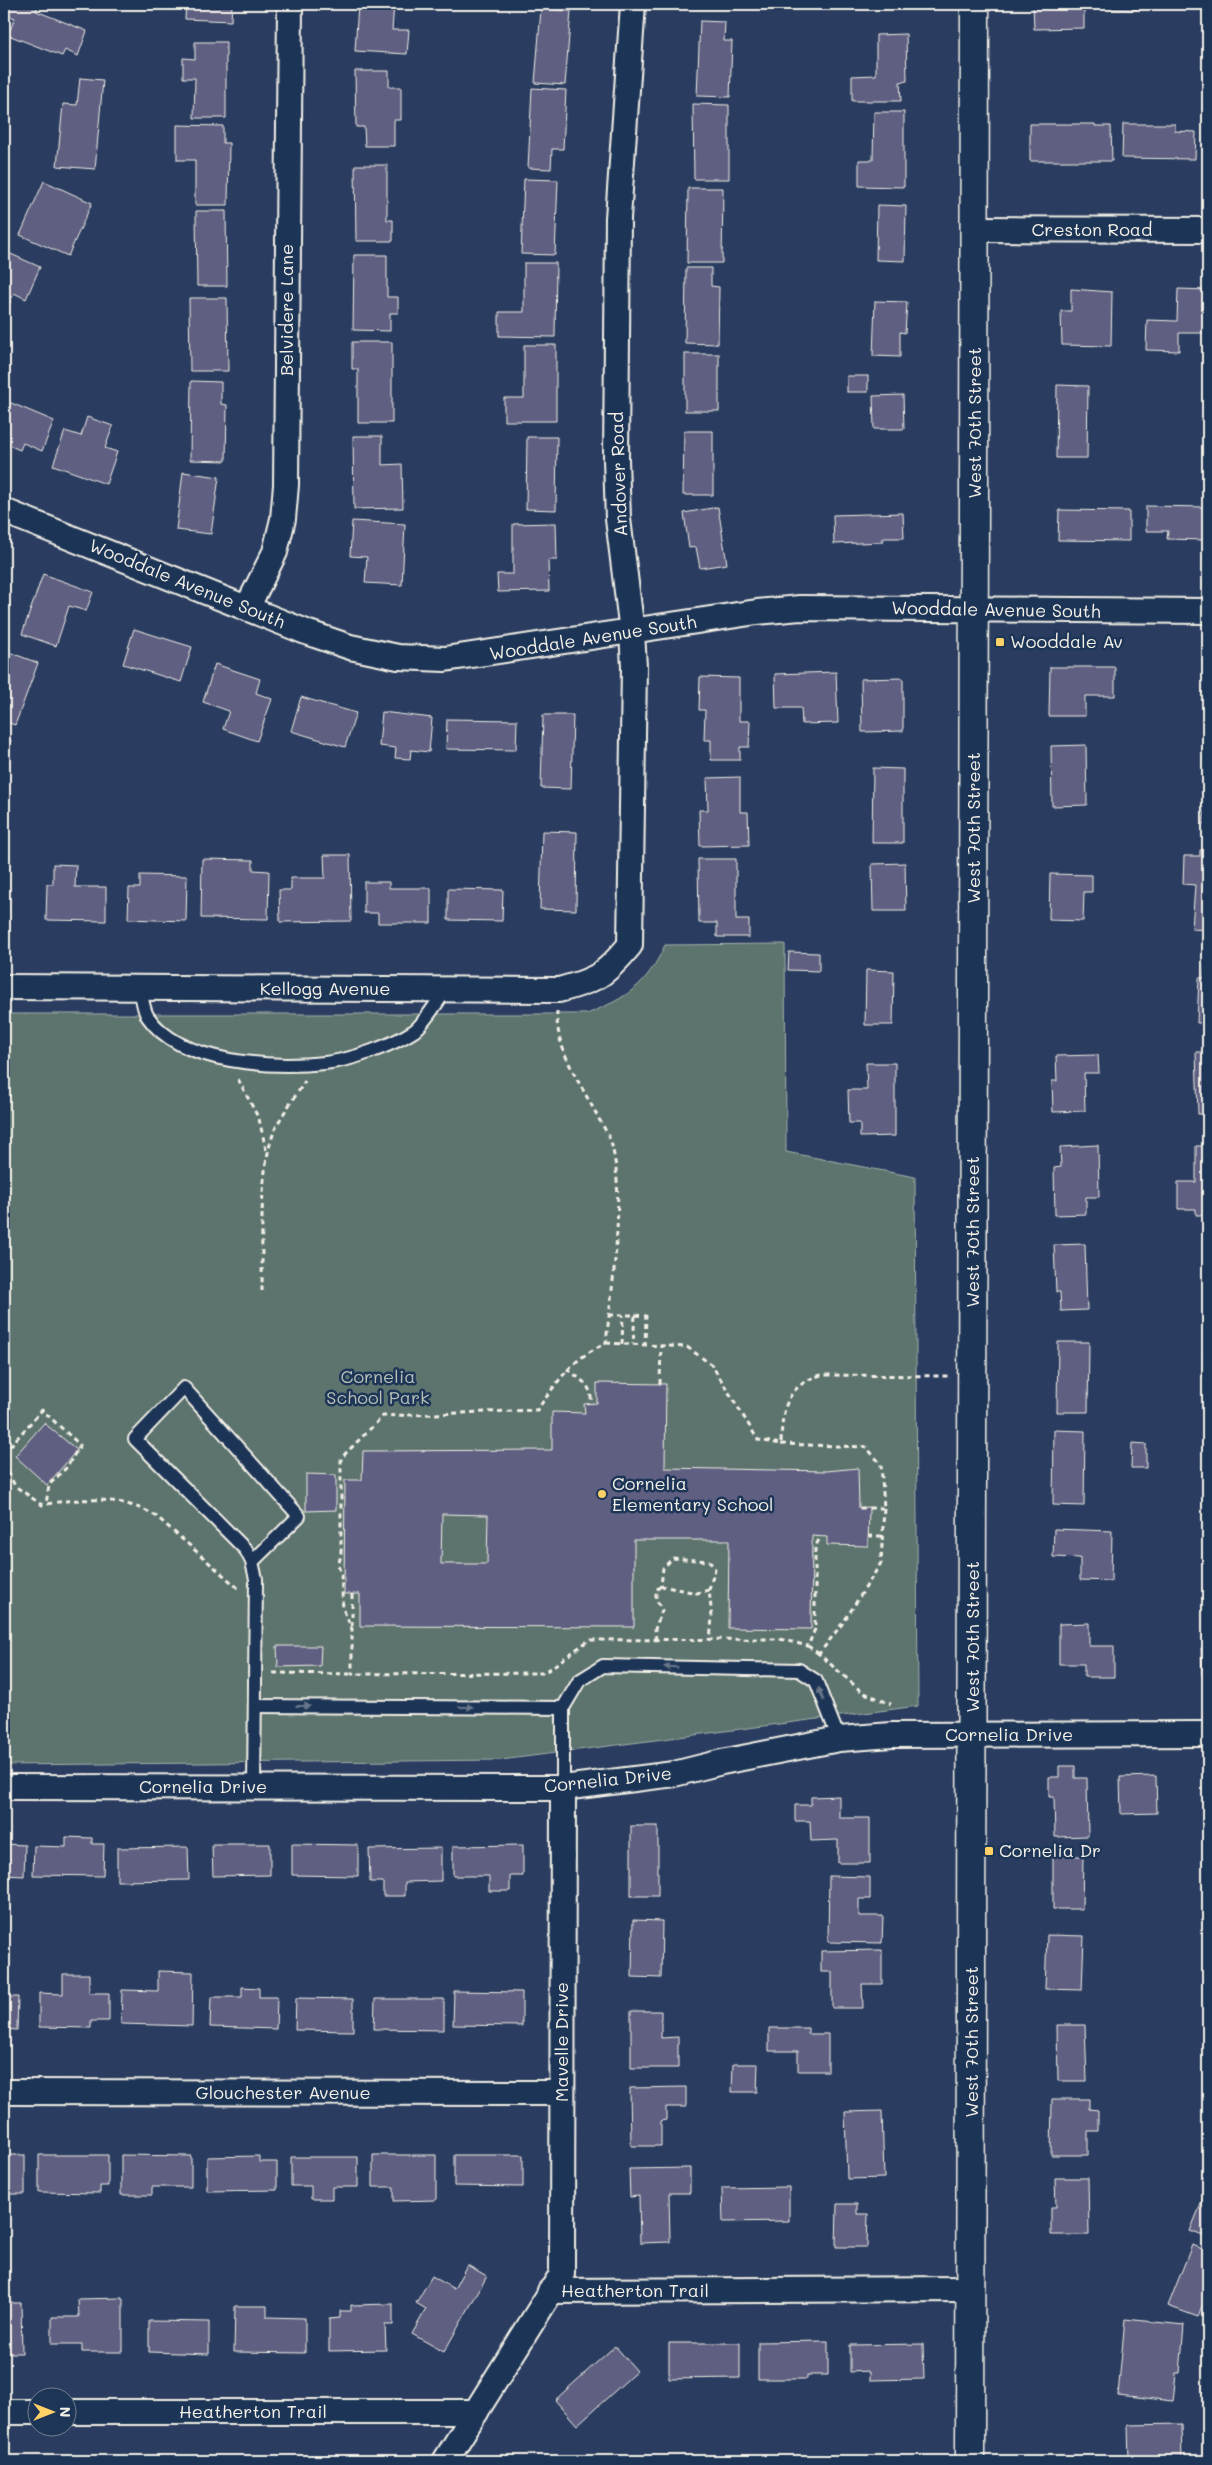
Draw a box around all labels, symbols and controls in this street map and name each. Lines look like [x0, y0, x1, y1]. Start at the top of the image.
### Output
street label: Creston Road [1032, 217, 1152, 241]
street label: Belvidere Lane [274, 244, 298, 376]
street label: West 70th Street [962, 347, 986, 499]
street label: Andover Road [604, 411, 632, 537]
street label: Wooddale Avenue South [86, 533, 289, 633]
street label: Wooddale Avenue South [891, 595, 1101, 623]
street label: Wooddale Avenue South [488, 609, 698, 665]
place label: Wooddale Av [1010, 629, 1123, 653]
marker: Wooddale Av [994, 636, 1006, 648]
street label: West 70th Street [961, 752, 985, 904]
street label: Kellogg Avenue [260, 976, 390, 1000]
street label: West 70th Street [960, 1156, 984, 1308]
park label: Cornelia School Park [326, 1364, 430, 1409]
place label: Cornelia Elementary School [612, 1471, 774, 1516]
marker: Cornelia Elementary School [596, 1488, 608, 1500]
street label: West 70th Street [960, 1561, 984, 1713]
one-way arrow [662, 1663, 678, 1671]
one-way arrow [817, 1686, 825, 1701]
one-way arrow [296, 1702, 312, 1710]
one-way arrow [458, 1703, 474, 1711]
street label: Cornelia Drive [945, 1722, 1073, 1746]
street label: Cornelia Drive [543, 1760, 673, 1798]
street label: Cornelia Drive [139, 1774, 267, 1798]
place label: Cornelia Dr [999, 1838, 1101, 1862]
marker: Cornelia Dr [983, 1845, 995, 1857]
street label: West 70th Street [959, 1966, 983, 2118]
street label: Mavelle Drive [549, 1982, 573, 2102]
street label: Glouchester Avenue [195, 2080, 371, 2104]
street label: Heatherton Trail [561, 2278, 709, 2302]
north arrow [28, 2388, 78, 2438]
street label: Heatherton Trail [179, 2399, 327, 2423]
text: N [56, 2407, 75, 2417]

